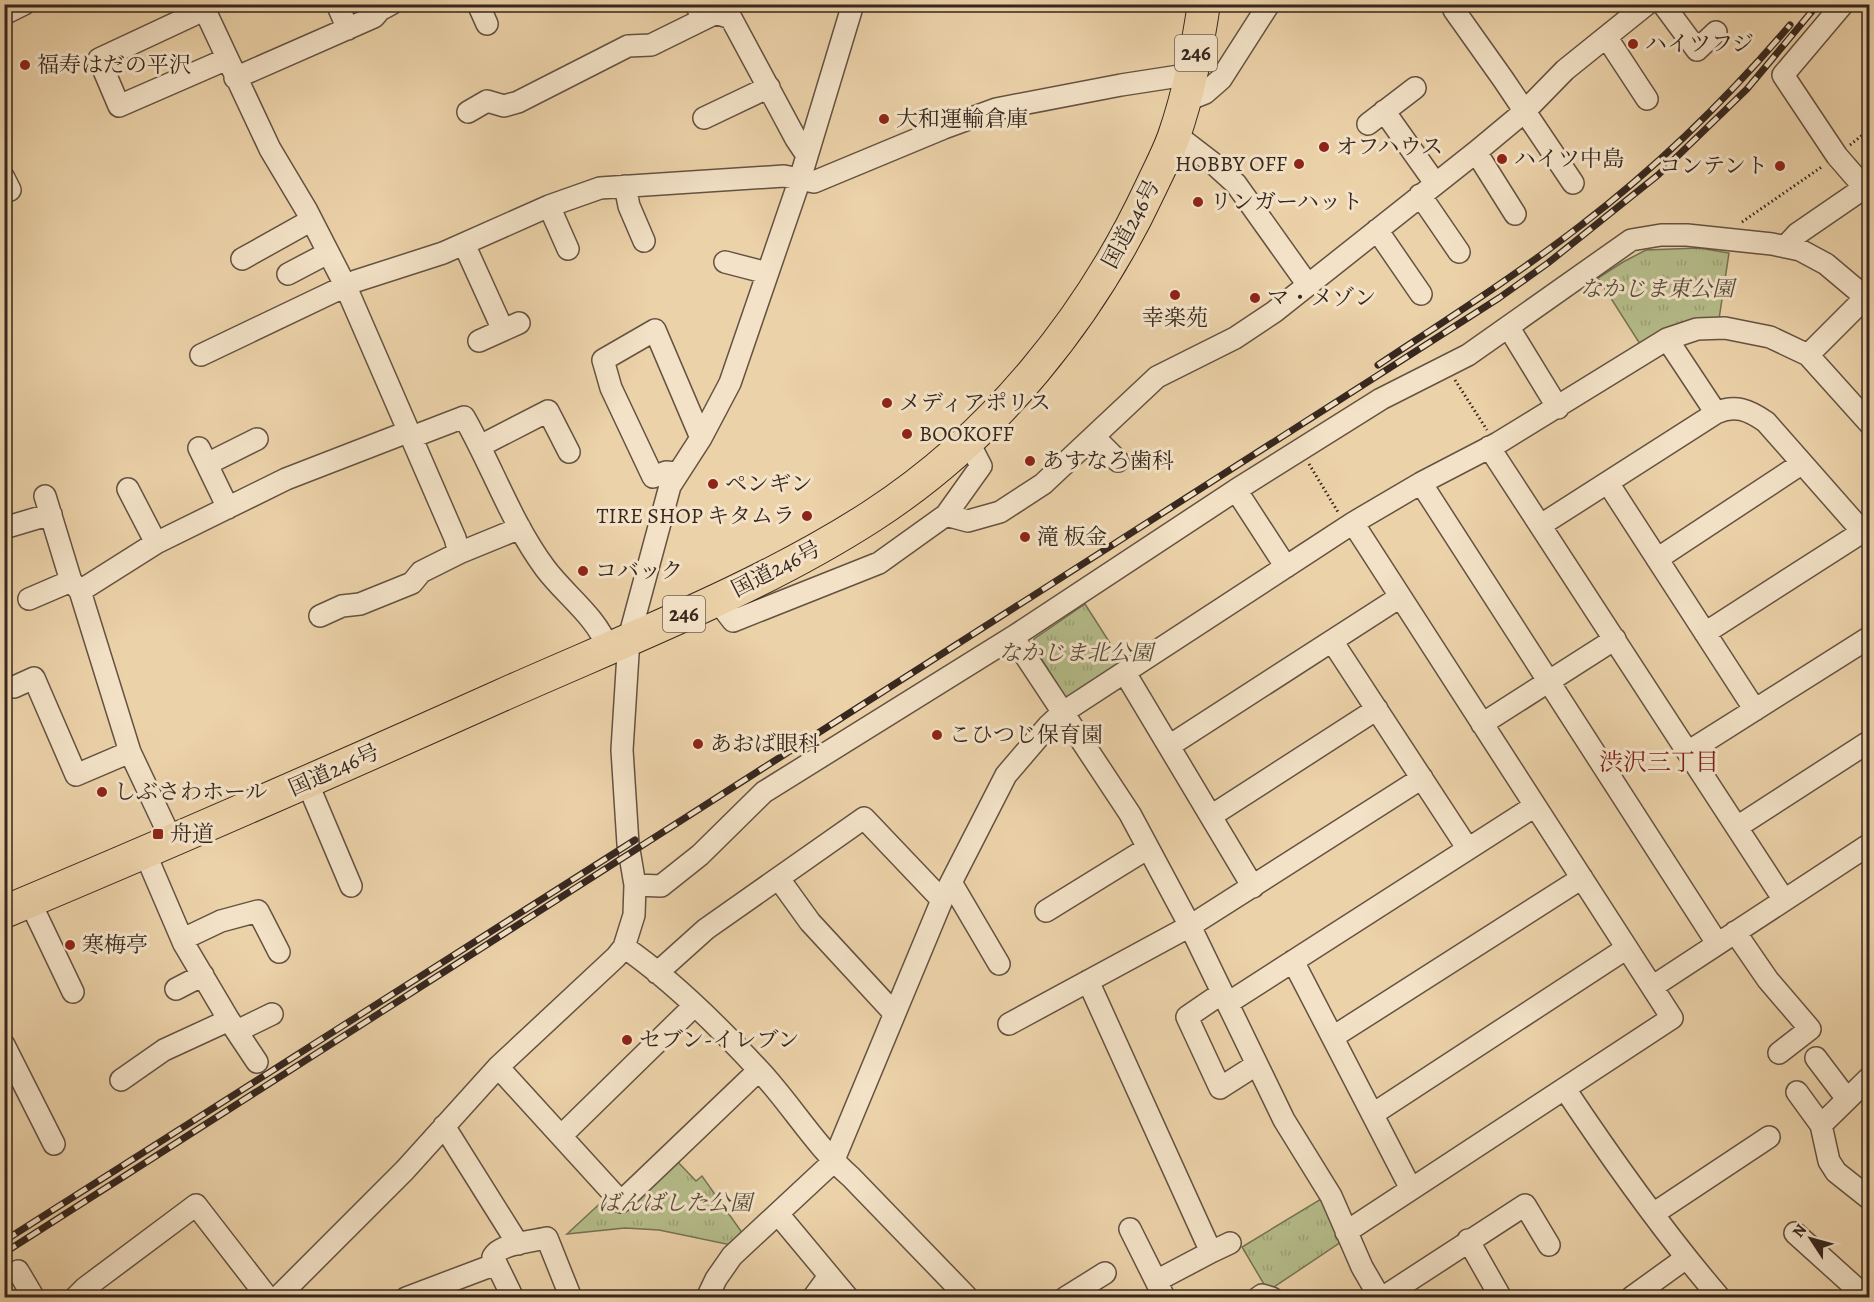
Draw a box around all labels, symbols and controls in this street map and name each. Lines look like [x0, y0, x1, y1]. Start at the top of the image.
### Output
place label: ハイツフジ [1645, 29, 1754, 59]
road number: 246 [1175, 35, 1217, 71]
marker: ハイツフジ [1626, 37, 1640, 51]
place label: 福寿はだの平沢 [37, 50, 191, 80]
marker: 福寿はだの平沢 [18, 58, 32, 72]
place label: 大和運輸倉庫 [896, 104, 1028, 134]
marker: 大和運輸倉庫 [877, 112, 891, 126]
place label: オフハウス [1336, 132, 1443, 162]
marker: オフハウス [1317, 140, 1331, 154]
place label: ハイツ中島 [1514, 144, 1624, 174]
place label: HOBBY OFF [1175, 149, 1287, 179]
place label: コンテント [1659, 151, 1768, 181]
marker: ハイツ中島 [1495, 152, 1509, 166]
marker: HOBBY OFF [1292, 157, 1306, 171]
marker: コンテント [1773, 159, 1787, 173]
street label: 国道246号 [1095, 174, 1167, 274]
place label: リンガーハット [1210, 187, 1363, 217]
marker: リンガーハット [1191, 195, 1205, 209]
park label: なかじま東公園 [1580, 274, 1737, 304]
place label: マ・メゾン [1267, 283, 1376, 313]
marker: 幸楽苑 [1168, 288, 1182, 302]
marker: マ・メゾン [1248, 291, 1262, 305]
place label: 幸楽苑 [1142, 303, 1208, 333]
place label: メディアポリス [899, 388, 1051, 418]
marker: メディアポリス [880, 396, 894, 410]
place label: BOOKOFF [919, 419, 1014, 449]
marker: BOOKOFF [900, 427, 914, 441]
place label: あすなろ歯科 [1042, 446, 1174, 476]
marker: あすなろ歯科 [1023, 454, 1037, 468]
place label: ペンギン [725, 469, 813, 499]
marker: ペンギン [706, 477, 720, 491]
place label: TIRE SHOP キタムラ [597, 501, 795, 531]
marker: TIRE SHOP キタムラ [800, 509, 814, 523]
place label: 滝 板金 [1037, 522, 1107, 552]
marker: 滝 板金 [1018, 530, 1032, 544]
street label: 国道246号 [726, 534, 826, 604]
place label: コバック [595, 556, 683, 586]
marker: コバック [576, 564, 590, 578]
road number: 246 [663, 596, 705, 632]
park label: なかじま北公園 [999, 638, 1156, 668]
place label: こひつじ保育園 [949, 720, 1103, 750]
marker: こひつじ保育園 [930, 728, 944, 742]
place label: あおば眼科 [710, 729, 820, 759]
street label: 国道246号 [284, 737, 384, 803]
marker: あおば眼科 [691, 737, 705, 751]
district label: 渋沢三丁目 [1599, 746, 1719, 778]
place label: しぶさわホール [114, 777, 268, 807]
marker: しぶさわホール [95, 785, 109, 799]
place label: 舟道 [170, 819, 214, 849]
marker: 舟道 [151, 827, 165, 841]
place label: 寒梅亭 [82, 930, 148, 960]
marker: 寒梅亭 [63, 938, 77, 952]
place label: セブン-イレブン [639, 1025, 800, 1055]
marker: セブン-イレブン [620, 1033, 634, 1047]
park label: ばんばした公園 [598, 1188, 755, 1218]
north arrow [1781, 1209, 1841, 1269]
text: N [1787, 1219, 1812, 1242]

